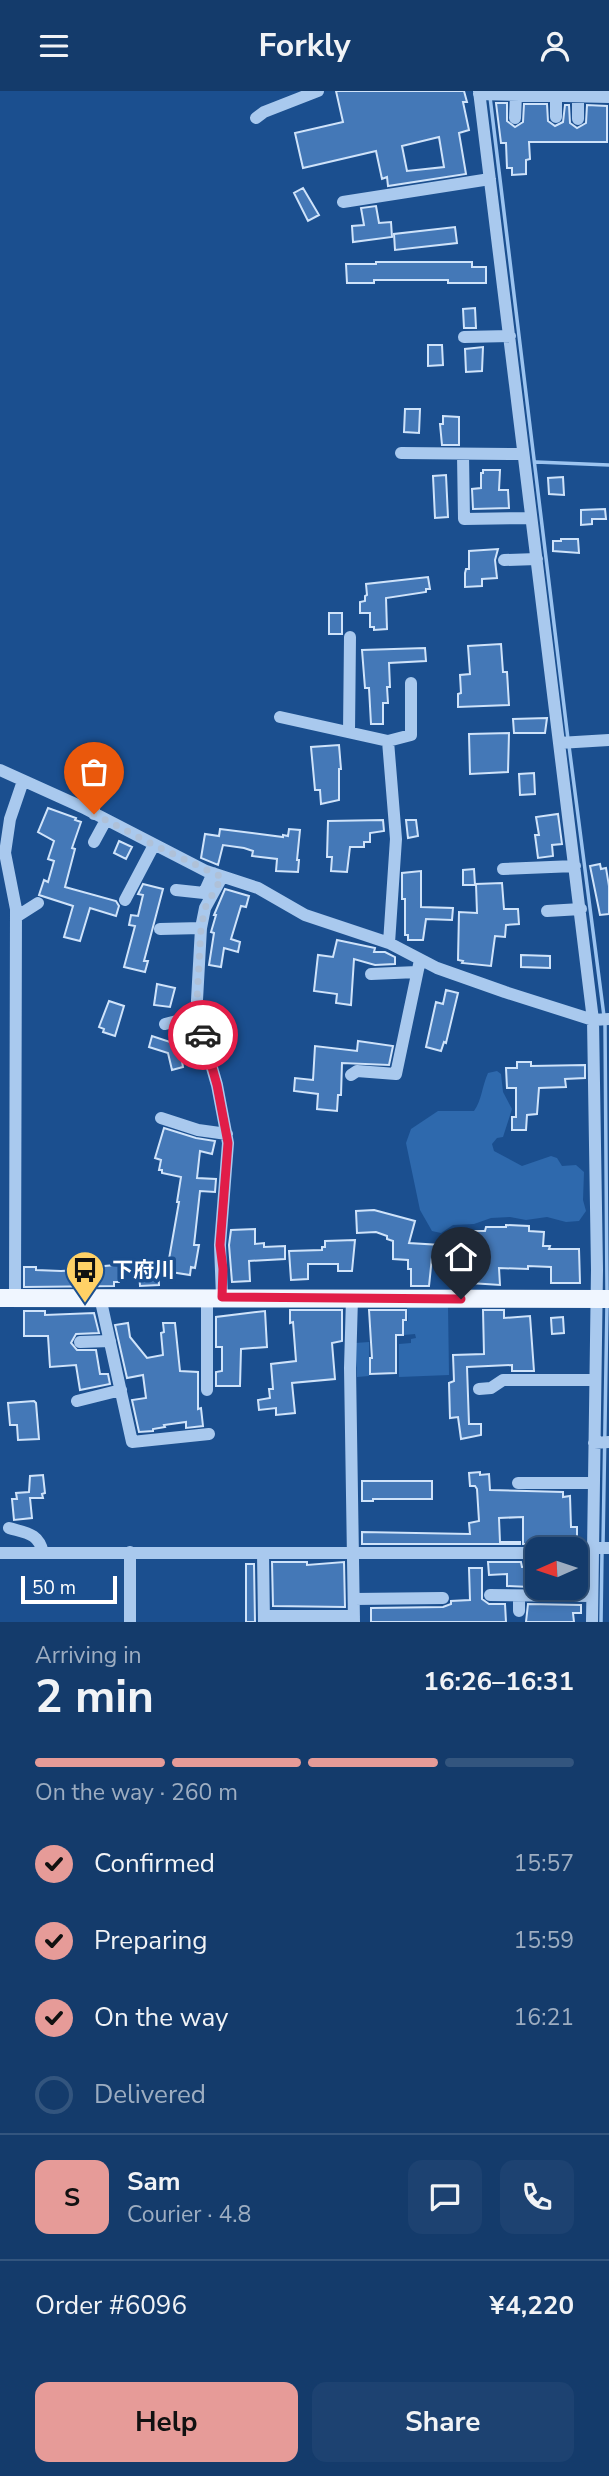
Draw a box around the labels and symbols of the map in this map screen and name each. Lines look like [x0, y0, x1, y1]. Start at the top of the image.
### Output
pin [64, 742, 124, 814]
courier [168, 1000, 238, 1070]
pin [431, 1227, 491, 1299]
bus stop icon: 下府川 [64, 1249, 106, 1304]
place label: 下府川 [112, 1256, 175, 1284]
north arrow [525, 1537, 588, 1599]
scale bar [21, 1573, 117, 1605]

